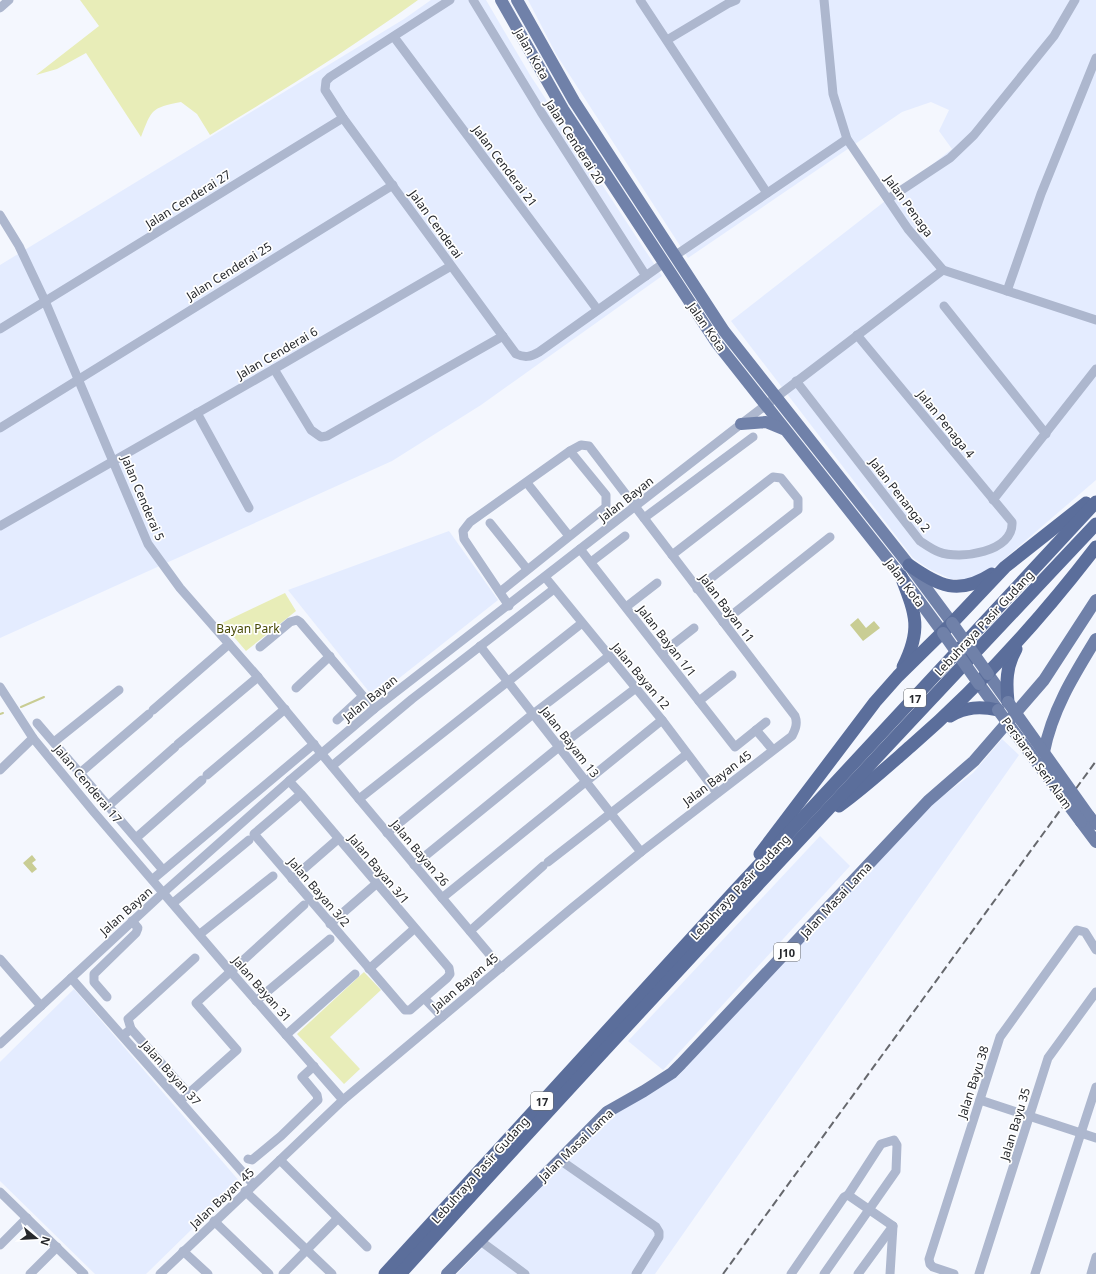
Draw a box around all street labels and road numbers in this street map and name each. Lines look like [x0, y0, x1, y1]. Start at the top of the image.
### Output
street label: Jalan Kota [510, 25, 553, 83]
street label: Jalan Cenderai 20 [541, 96, 609, 188]
street label: Jalan Cenderai 21 [468, 121, 541, 210]
street label: Jalan Cenderai 27 [141, 166, 234, 233]
street label: Jalan Penaga [880, 171, 937, 240]
street label: Jalan Cenderai [405, 185, 467, 262]
street label: Jalan Cenderai 25 [182, 238, 275, 305]
street label: Jalan Kota [683, 298, 730, 355]
street label: Jalan Cenderai 6 [233, 323, 321, 384]
street label: Jalan Penaga 4 [913, 386, 979, 462]
street label: Jalan Cenderai 5 [117, 452, 169, 543]
street label: Jalan Penanga 2 [865, 453, 935, 536]
street label: Jalan Bayan [594, 472, 657, 526]
street label: Jalan Kota [881, 555, 929, 611]
street label: Lebuhraya Pasir Gudang [930, 566, 1038, 680]
street label: Jalan Bayan 11 [695, 569, 758, 646]
street label: Jalan Bayan 1/1 [633, 601, 700, 680]
street label: Jalan Bayan 12 [607, 638, 674, 713]
street label: Jalan Bayan [339, 671, 401, 726]
road number: 17 [904, 689, 926, 707]
street label: Jalan Bayam 13 [536, 702, 603, 781]
street label: Persiaran Seri Alam [998, 714, 1076, 812]
street label: Jalan Cenderai 17 [49, 740, 126, 827]
street label: Jalan Bayan 45 [678, 746, 755, 810]
street label: Jalan Bayan 26 [386, 815, 453, 890]
street label: Jalan Bayan 3/1 [344, 830, 413, 908]
street label: Lebuhraya Pasir Gudang [686, 830, 794, 944]
street label: Jalan Bayan 3/2 [284, 853, 354, 930]
street label: Jalan Masai Lama [796, 858, 876, 942]
street label: Jalan Bayan [95, 883, 156, 940]
road number: J10 [774, 943, 800, 961]
street label: Jalan Bayan 45 [427, 949, 502, 1016]
street label: Jalan Bayan 31 [228, 952, 295, 1026]
street label: Jalan Bayan 37 [137, 1036, 205, 1109]
street label: Jalan Bayu 38 [953, 1043, 993, 1121]
street label: Jalan Bayu 35 [996, 1085, 1034, 1163]
road number: 17 [531, 1092, 553, 1110]
street label: Jalan Masai Lama [534, 1105, 617, 1186]
street label: Lebuhraya Pasir Gudang [427, 1113, 533, 1227]
street label: Jalan Bayan 45 [185, 1164, 258, 1233]

